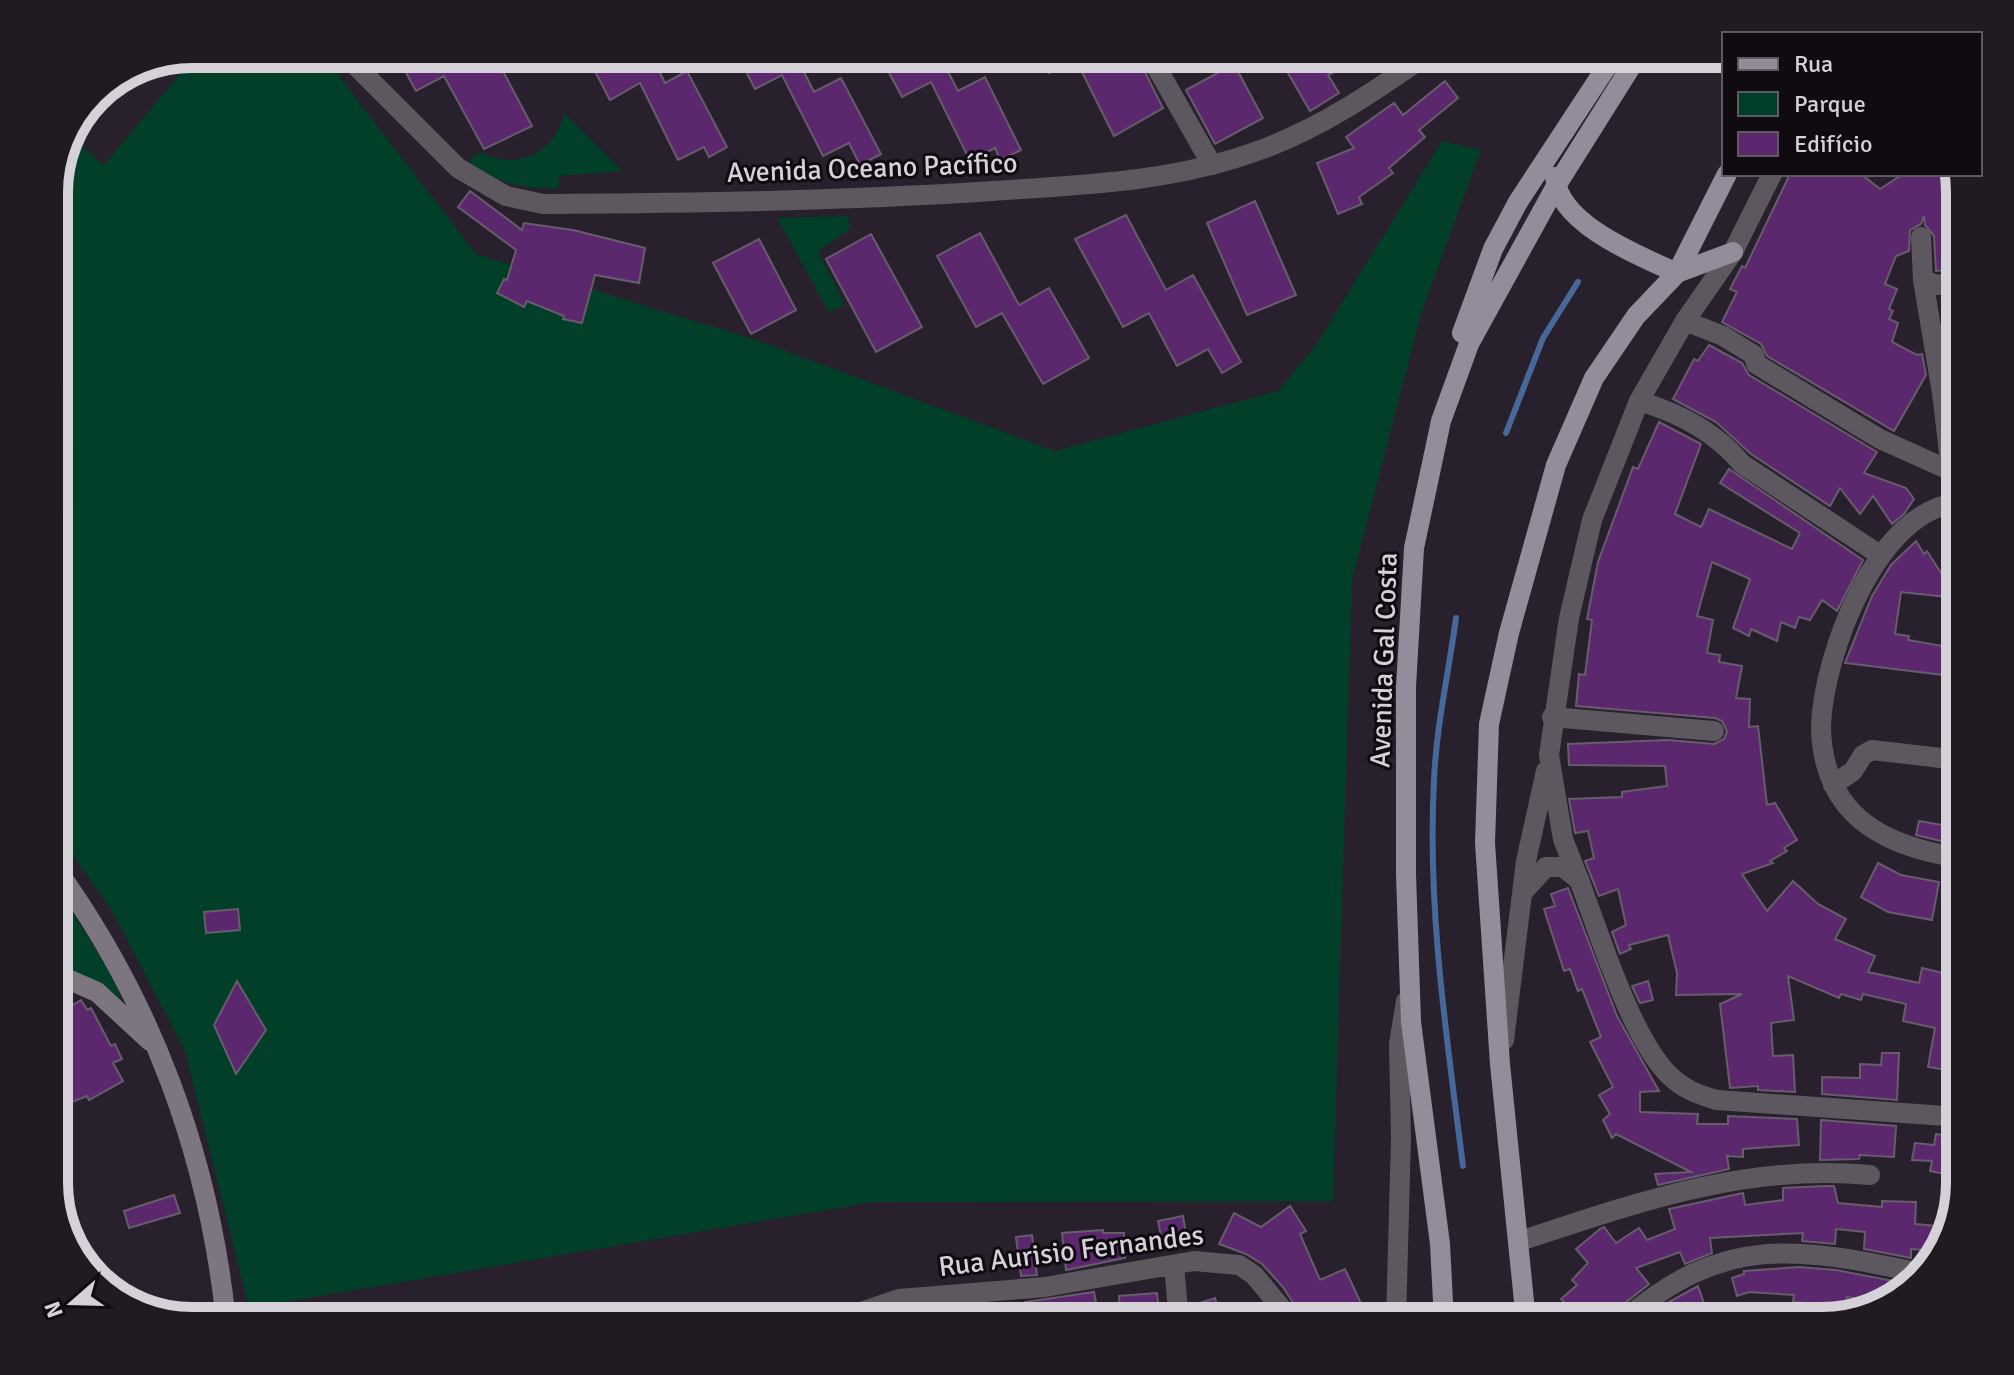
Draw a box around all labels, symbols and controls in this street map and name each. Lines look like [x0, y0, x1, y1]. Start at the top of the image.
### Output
legend [1722, 32, 1982, 176]
text: Rua [1794, 49, 1833, 79]
text: Parque [1794, 89, 1866, 119]
text: Edifício [1794, 129, 1872, 159]
street label: Avenida Oceano Pacífico [726, 146, 1018, 190]
street label: Avenida Gal Costa [1363, 552, 1405, 768]
street label: Rua Aurisio Fernandes [937, 1218, 1206, 1284]
north arrow [32, 1263, 112, 1343]
text: N [38, 1298, 69, 1321]

